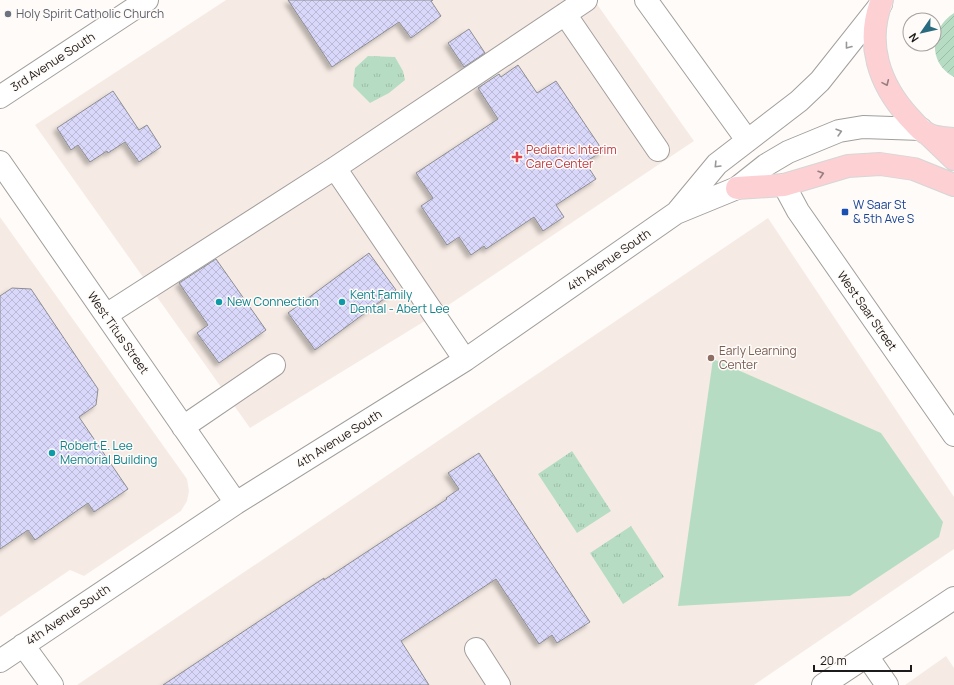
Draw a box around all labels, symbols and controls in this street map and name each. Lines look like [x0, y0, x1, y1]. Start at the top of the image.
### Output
place label: Holy Spirit Catholic Church [16, 5, 164, 22]
marker: Holy Spirit Catholic Church [3, 9, 13, 19]
north arrow [902, 12, 942, 52]
street label: 3rd Avenue South [7, 28, 98, 95]
text: N [905, 30, 922, 45]
one-way arrow [846, 42, 853, 49]
one-way arrow [881, 78, 889, 86]
one-way arrow [835, 128, 842, 137]
place label: Pediatric Interim Care Center [526, 141, 617, 172]
marker: Pediatric Interim Care Center [511, 151, 523, 163]
one-way arrow [714, 160, 722, 168]
one-way arrow [817, 170, 824, 179]
place label: W Saar St & 5th Ave S [853, 196, 914, 227]
marker: W Saar St & 5th Ave S [840, 207, 850, 217]
street label: 4th Avenue South [564, 224, 654, 295]
street label: West Saar Street [834, 267, 901, 354]
place label: Kent Family Dental - Abert Lee [350, 286, 450, 317]
street label: West Titus Street [84, 288, 153, 377]
place label: New Connection [227, 293, 319, 310]
marker: New Connection [214, 297, 224, 307]
marker: Kent Family Dental - Abert Lee [337, 297, 347, 307]
place label: Early Learning Center [719, 342, 797, 373]
marker: Early Learning Center [706, 353, 716, 363]
street label: 4th Avenue South [292, 405, 385, 472]
place label: Robert E. Lee Memorial Building [60, 437, 157, 468]
marker: Robert E. Lee Memorial Building [47, 448, 57, 458]
street label: 4th Avenue South [22, 580, 113, 649]
scale bar [814, 647, 911, 673]
text: 20 m [820, 652, 847, 669]

